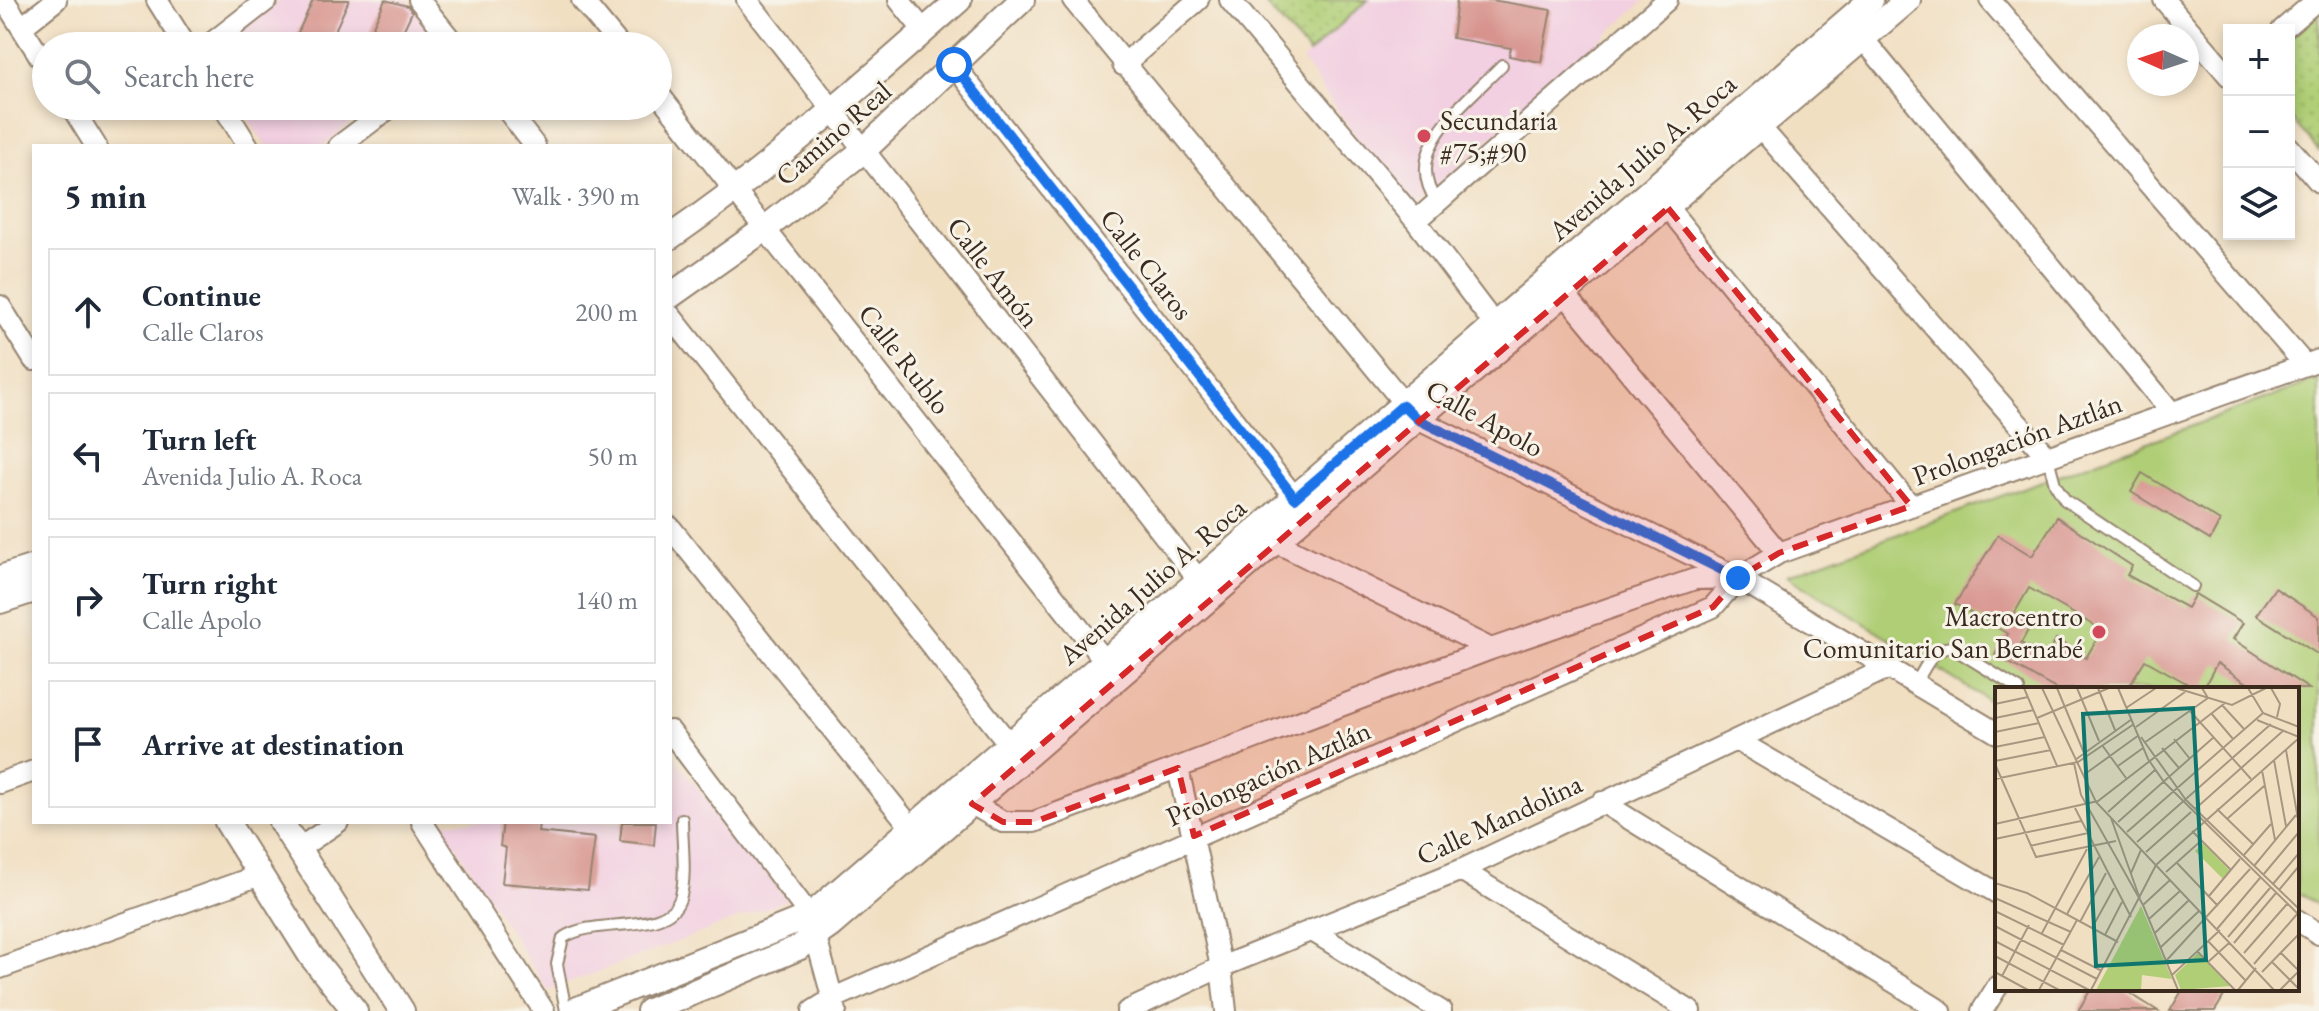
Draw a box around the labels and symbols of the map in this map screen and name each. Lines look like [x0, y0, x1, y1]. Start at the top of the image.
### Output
north arrow [2127, 24, 2199, 96]
route start [936, 47, 972, 83]
street label: Avenida Julio A. Roca [1540, 65, 1744, 249]
street label: Camino Real [767, 72, 899, 193]
place label: Secundaria #75;#90 [1440, 102, 1558, 170]
marker: Secundaria #75;#90 [1415, 127, 1433, 145]
street label: Calle Claros [1092, 201, 1202, 327]
street label: Calle Amón [940, 209, 1049, 335]
street label: Calle Rublo [851, 297, 959, 421]
street label: Calle Apolo [1420, 371, 1550, 465]
street label: Prolongación Aztlán [1907, 384, 2127, 494]
street label: Avenida Julio A. Roca [1050, 489, 1254, 673]
route end [1720, 560, 1756, 596]
place label: Macrocentro Comunitario San Bernabé [1803, 598, 2083, 666]
marker: Macrocentro Comunitario San Bernabé [2090, 623, 2108, 641]
inset map [1995, 687, 2299, 991]
street label: Prolongación Aztlán [1160, 712, 1376, 834]
street label: Calle Mandolina [1410, 765, 1588, 873]

